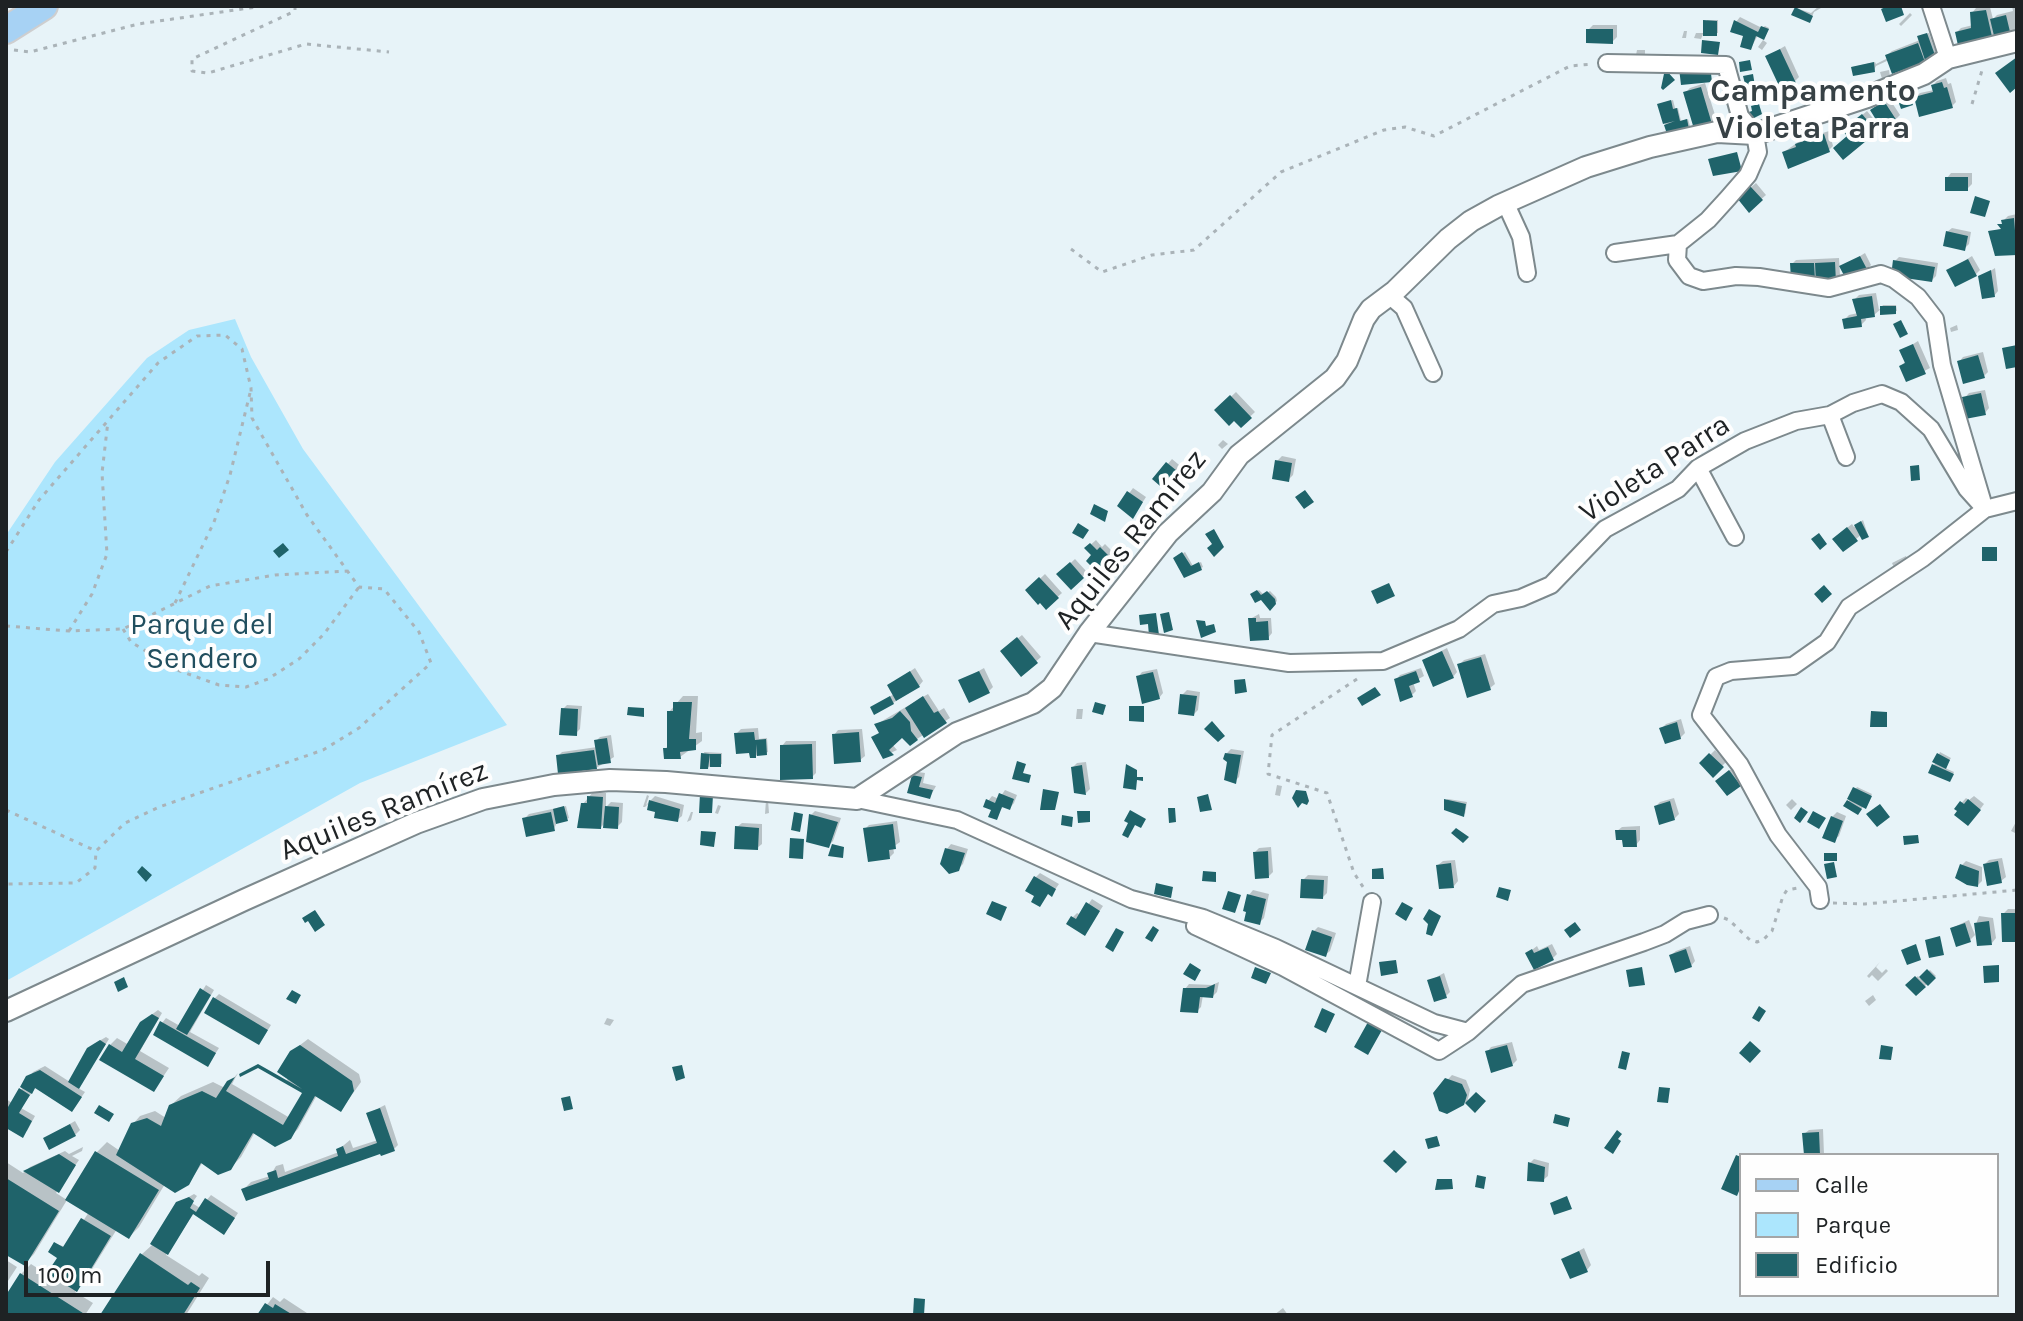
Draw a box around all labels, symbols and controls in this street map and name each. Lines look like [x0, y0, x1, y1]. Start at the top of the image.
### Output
district label: Campamento Violeta Parra [1710, 73, 1916, 148]
street label: Violeta Parra [1573, 407, 1737, 531]
street label: Aquiles Ramírez [1047, 443, 1215, 637]
park label: Parque del Sendero [130, 607, 274, 678]
street label: Aquiles Ramírez [275, 753, 493, 869]
legend [1739, 1153, 1999, 1297]
text: Calle [1815, 1171, 1869, 1199]
text: Parque [1815, 1211, 1891, 1239]
scale bar [28, 1245, 274, 1295]
text: Edificio [1815, 1251, 1898, 1279]
text: 100 m [38, 1261, 103, 1289]

